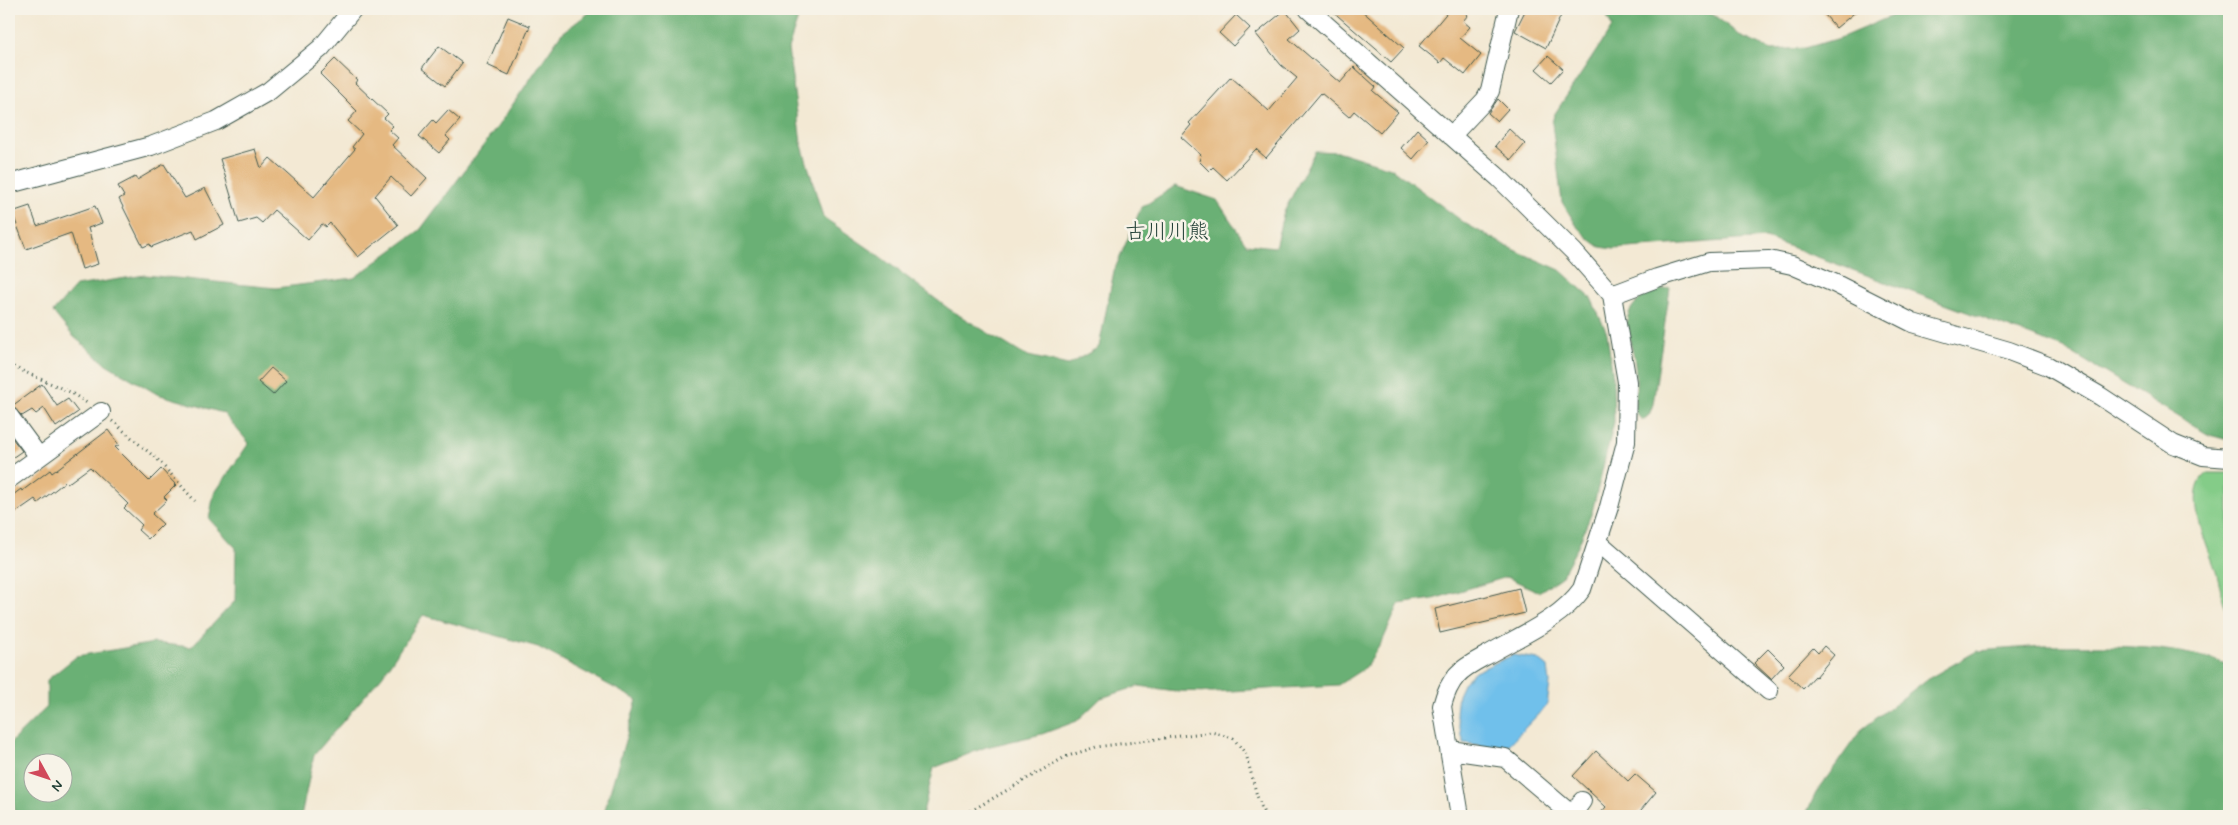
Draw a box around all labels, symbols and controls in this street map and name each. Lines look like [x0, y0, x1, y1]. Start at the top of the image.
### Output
district label: 古川川熊 [1125, 218, 1209, 246]
north arrow [22, 752, 72, 802]
text: N [47, 776, 67, 795]

